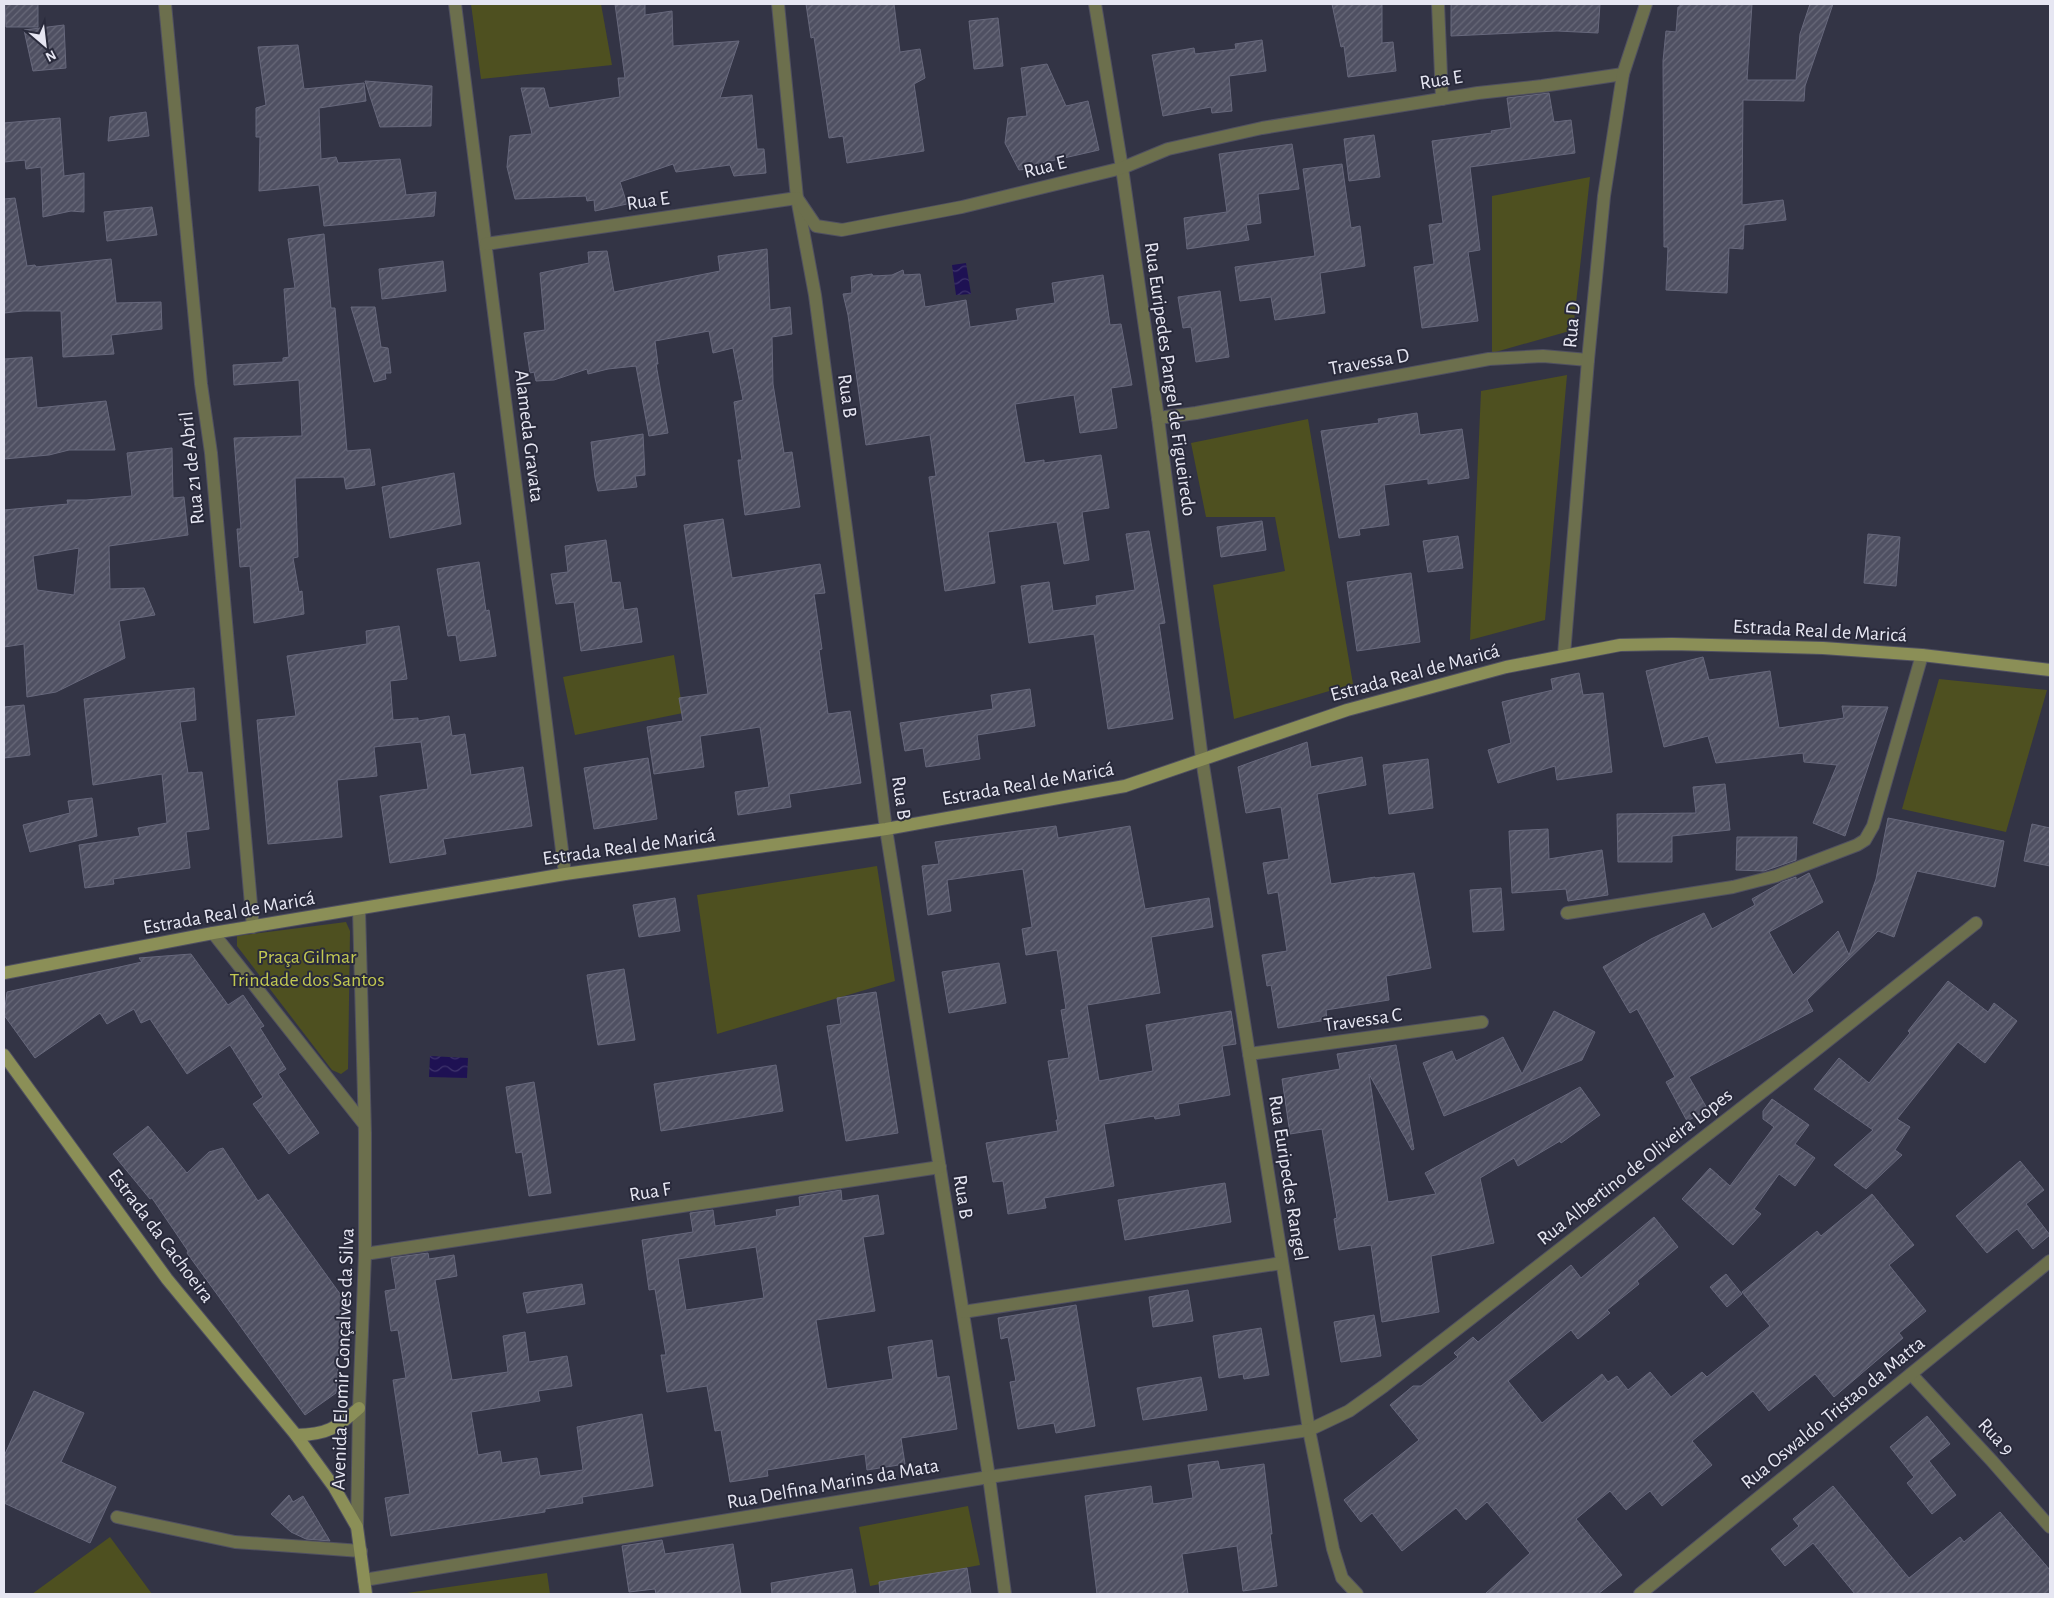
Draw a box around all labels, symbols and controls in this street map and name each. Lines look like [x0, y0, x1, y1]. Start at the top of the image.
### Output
north arrow [20, 20, 70, 70]
text: N [43, 47, 58, 64]
street label: Rua E [1418, 67, 1464, 93]
street label: Rua E [1022, 152, 1069, 182]
street label: Rua E [625, 188, 671, 214]
street label: Rua Euripedes Pangel de Figueiredo [1141, 241, 1199, 517]
street label: Rua D [1560, 301, 1584, 349]
street label: Travessa D [1327, 345, 1411, 379]
street label: Alameda Gravata [511, 369, 547, 503]
street label: Rua B [834, 373, 860, 419]
street label: Rua 21 de Abril [176, 411, 208, 525]
street label: Estrada Real de Maricá [1732, 616, 1908, 646]
street label: Estrada Real de Maricá [1328, 641, 1502, 705]
street label: Estrada Real de Maricá [940, 759, 1116, 809]
street label: Rua B [888, 775, 914, 821]
street label: Estrada Real de Maricá [541, 825, 717, 869]
street label: Estrada Real de Maricá [141, 888, 317, 938]
park label: Praça Gilmar Trindade dos Santos [229, 947, 385, 990]
street label: Travessa C [1323, 1005, 1403, 1035]
street label: Rua Albertino de Oliveira Lopes [1534, 1085, 1736, 1249]
street label: Rua Euripedes Rangel [1265, 1094, 1311, 1262]
street label: Estrada da Cachoeira [104, 1165, 218, 1307]
street label: Rua B [950, 1174, 976, 1220]
street label: Rua F [628, 1179, 673, 1205]
street label: Avenida Elomir Gonçalves da Silva [328, 1228, 358, 1490]
street label: Rua Oswaldo Tristao da Matta [1737, 1333, 1929, 1493]
street label: Rua 9 [1974, 1415, 2018, 1459]
street label: Rua Delfina Marins da Mata [726, 1456, 940, 1512]

